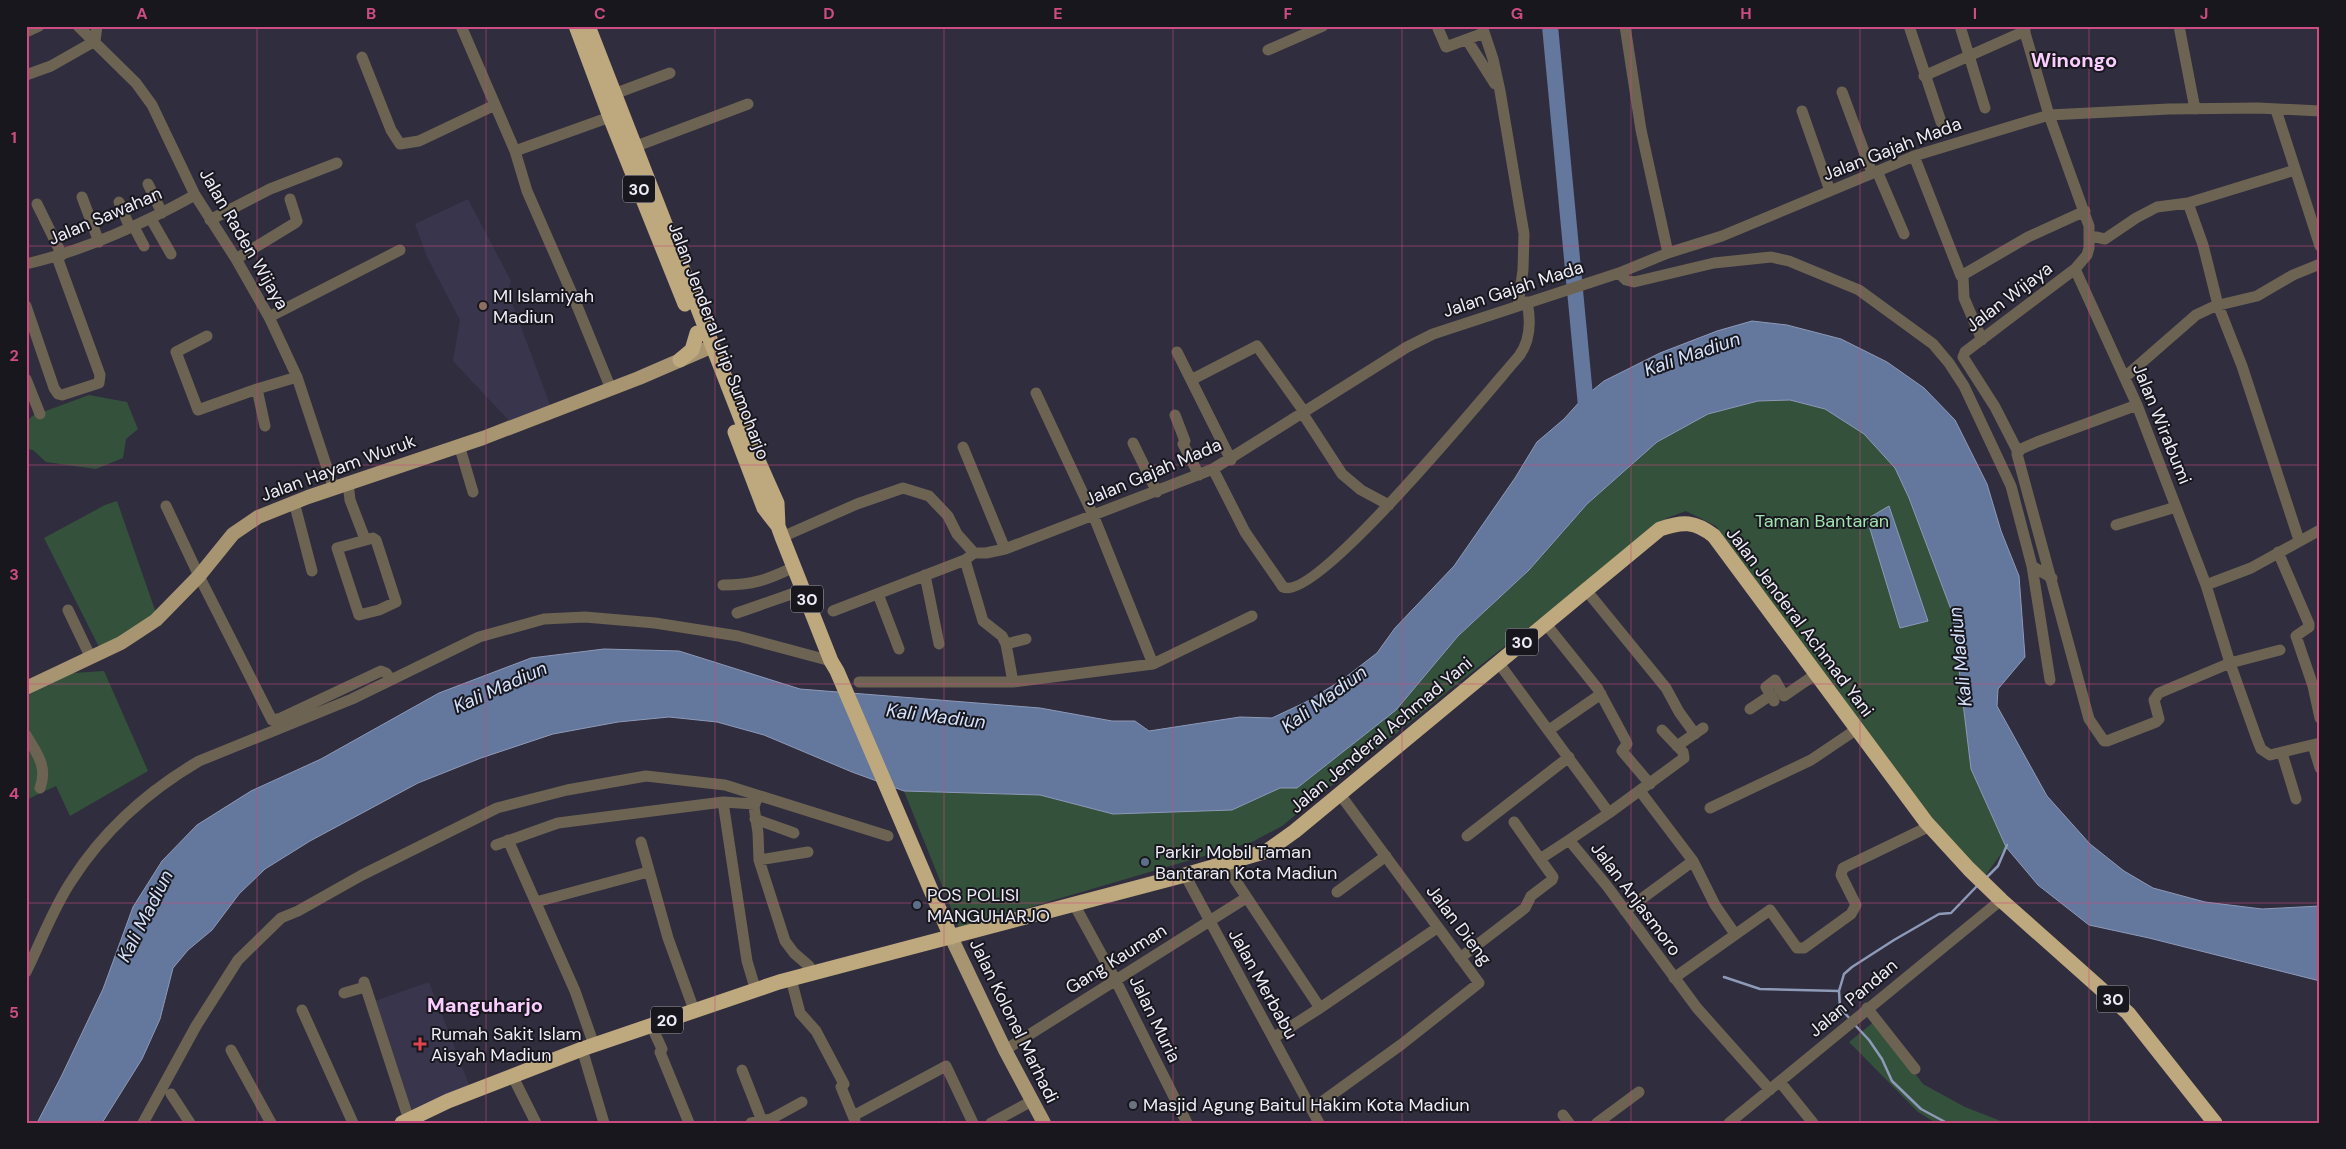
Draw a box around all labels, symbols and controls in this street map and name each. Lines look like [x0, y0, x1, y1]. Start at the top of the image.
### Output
text: A [136, 3, 148, 24]
text: B [366, 3, 376, 24]
text: C [594, 3, 606, 24]
text: D [823, 3, 835, 24]
text: E [1053, 3, 1063, 24]
text: F [1284, 3, 1293, 24]
text: G [1511, 3, 1523, 24]
text: H [1740, 3, 1752, 24]
text: I [1973, 3, 1977, 24]
text: J [2200, 3, 2208, 24]
district label: Winongo [2031, 47, 2117, 73]
street label: Jalan Gajah Mada [1819, 112, 1965, 186]
text: 1 [11, 127, 17, 148]
street label: Jalan Raden Wijaya [194, 164, 294, 314]
road number: 30 [623, 175, 655, 202]
street label: Jalan Sawahan [44, 181, 166, 251]
street label: Jalan Jenderal Urip Sumoharjo [663, 219, 775, 463]
street label: Jalan Gajah Mada [1440, 255, 1586, 323]
street label: Jalan Wijaya [1961, 257, 2057, 337]
place label: MI Islamiyah Madiun [493, 284, 594, 329]
marker: MI Islamiyah Madiun [477, 300, 489, 312]
water label: Kali Madiun [1641, 326, 1744, 382]
text: 2 [9, 345, 19, 366]
street label: Jalan Wirabumi [2127, 360, 2197, 488]
street label: Jalan Hayam Wuruk [257, 429, 419, 507]
street label: Jalan Gajah Mada [1081, 432, 1225, 512]
park label: Taman Bantaran [1755, 509, 1889, 533]
street label: Jalan Jenderal Achmad Yani [1721, 522, 1879, 722]
text: 3 [9, 564, 19, 585]
road number: 30 [791, 586, 823, 612]
water label: Kali Madiun [1942, 606, 1978, 708]
road number: 30 [1506, 628, 1538, 656]
street label: Jalan Jenderal Achmad Yani [1285, 651, 1477, 819]
water label: Kali Madiun [449, 655, 551, 719]
water label: Kali Madiun [1276, 659, 1372, 739]
water label: Kali Madiun [885, 697, 987, 735]
text: 4 [9, 783, 19, 804]
street label: Jalan Anjasmoro [1585, 837, 1687, 961]
place label: Parkir Mobil Taman Bantaran Kota Madiun [1155, 840, 1337, 885]
marker: Parkir Mobil Taman Bantaran Kota Madiun [1139, 856, 1151, 868]
water label: Kali Madiun [111, 866, 179, 966]
street label: Jalan Dieng [1421, 880, 1497, 970]
place label: POS POLISI MANGUHARJO [927, 883, 1050, 928]
marker: POS POLISI MANGUHARJO [911, 899, 923, 911]
street label: Gang Kauman [1061, 918, 1171, 1000]
street label: Jalan Merbabu [1223, 925, 1303, 1043]
street label: Jalan Kolonel Marhadi [964, 935, 1064, 1107]
street label: Jalan Pandan [1803, 954, 1903, 1042]
street label: Jalan Muria [1124, 972, 1186, 1066]
road number: 30 [2097, 986, 2129, 1012]
district label: Manguharjo [427, 992, 543, 1018]
text: 5 [9, 1002, 19, 1023]
road number: 20 [651, 1006, 683, 1034]
place label: Rumah Sakit Islam Aisyah Madiun [431, 1022, 582, 1067]
marker: Rumah Sakit Islam Aisyah Madiun [413, 1037, 427, 1051]
place label: Masjid Agung Baitul Hakim Kota Madiun [1143, 1093, 1470, 1117]
marker: Masjid Agung Baitul Hakim Kota Madiun [1127, 1099, 1139, 1111]

